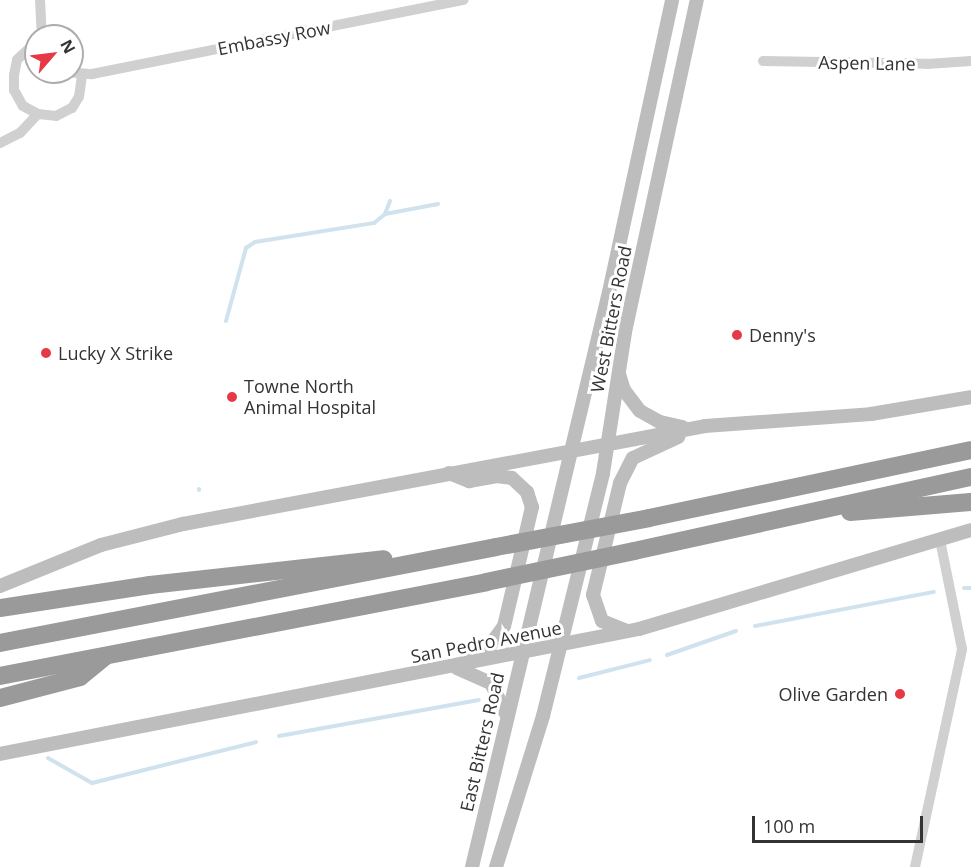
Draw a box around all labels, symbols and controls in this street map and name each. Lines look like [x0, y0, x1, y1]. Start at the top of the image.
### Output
street label: Embassy Row [216, 16, 332, 60]
north arrow [24, 24, 84, 84]
text: N [55, 36, 81, 57]
street label: Aspen Lane [818, 51, 916, 75]
street label: West Bitters Road [586, 244, 636, 394]
place label: Denny's [749, 324, 816, 346]
marker: Denny's [730, 328, 744, 342]
place label: Lucky X Strike [58, 342, 173, 364]
marker: Lucky X Strike [39, 346, 53, 360]
place label: Towne North Animal Hospital [244, 376, 376, 418]
marker: Towne North Animal Hospital [225, 390, 239, 404]
street label: San Pedro Avenue [409, 617, 563, 667]
street label: East Bitters Road [455, 670, 509, 814]
place label: Olive Garden [779, 683, 888, 705]
marker: Olive Garden [893, 687, 907, 701]
scale bar [755, 804, 926, 842]
text: 100 m [763, 814, 815, 838]

